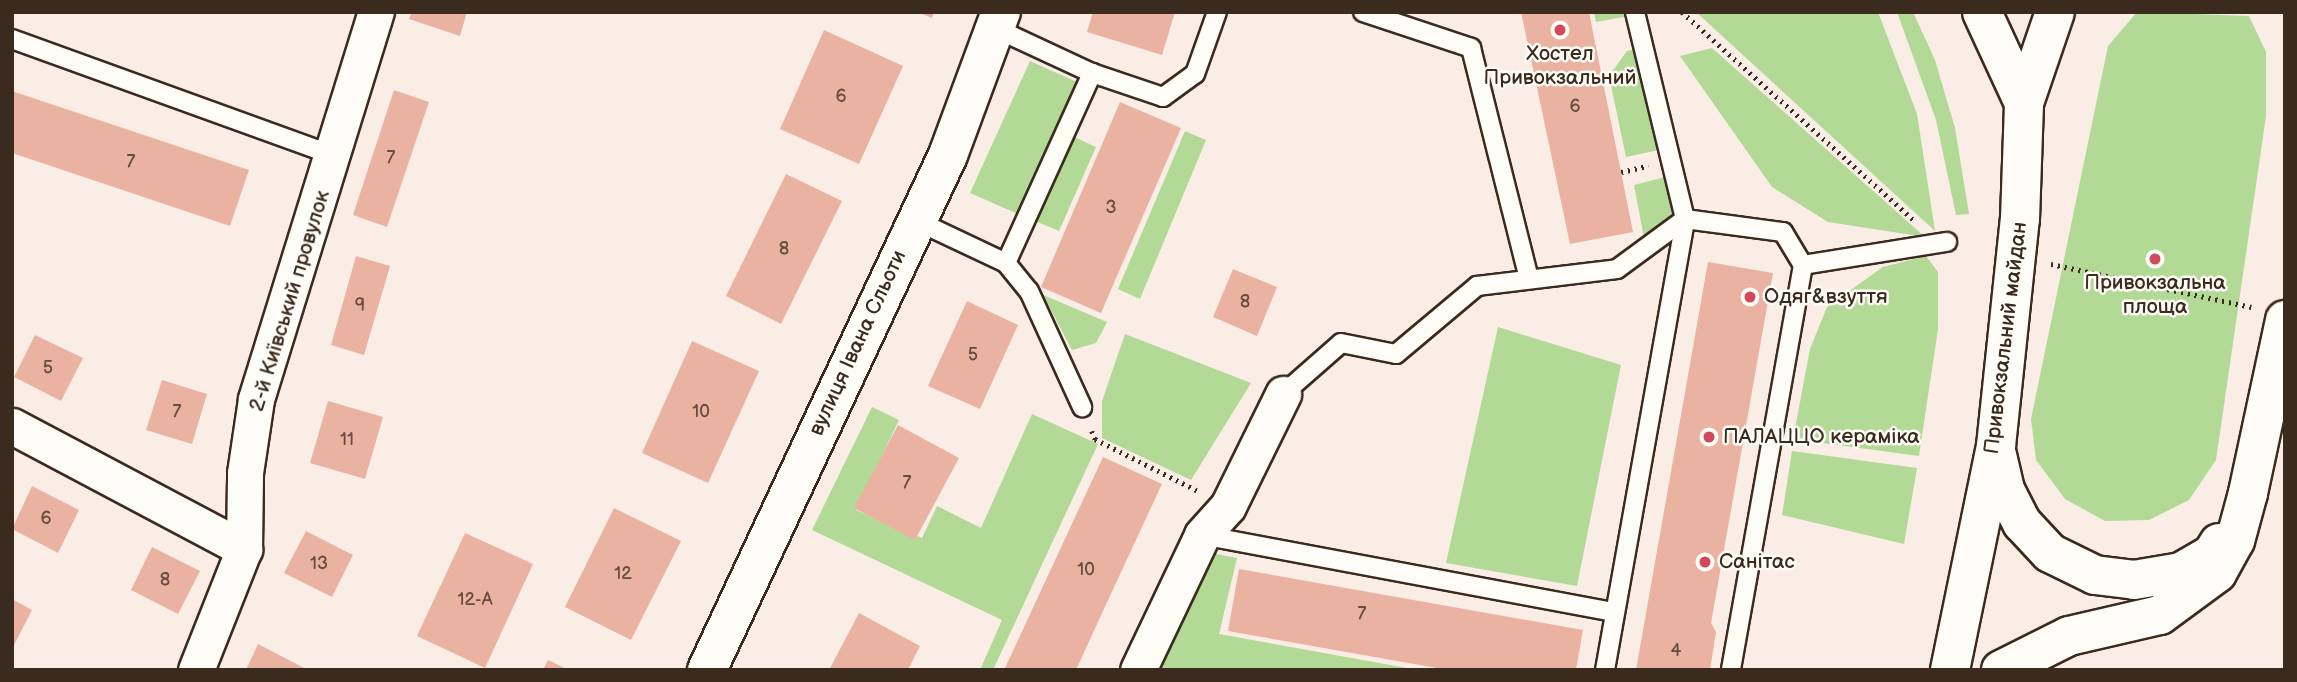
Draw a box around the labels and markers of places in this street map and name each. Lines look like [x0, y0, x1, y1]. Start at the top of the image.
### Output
marker: Хостел Привокзальний [1552, 22, 1568, 38]
place label: Хостел Привокзальний [1484, 41, 1636, 91]
marker: Привокзальна площа [2147, 251, 2163, 267]
place label: Привокзальна площа [2084, 270, 2226, 320]
place label: Одяг&взуття [1764, 284, 1888, 310]
marker: Одяг&взуття [1742, 289, 1758, 305]
place label: ПАЛАЦЦО кераміка [1723, 424, 1920, 450]
marker: ПАЛАЦЦО кераміка [1701, 429, 1717, 445]
place label: Санітас [1719, 549, 1795, 575]
marker: Санітас [1697, 554, 1713, 570]

